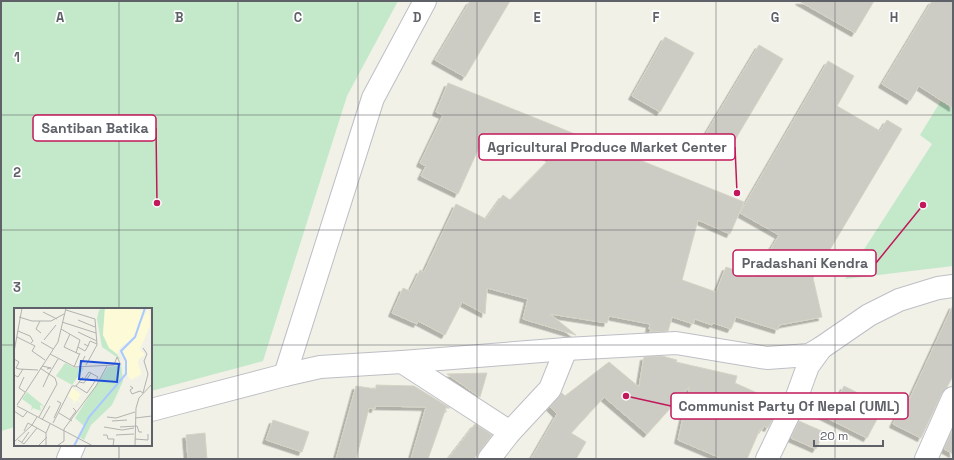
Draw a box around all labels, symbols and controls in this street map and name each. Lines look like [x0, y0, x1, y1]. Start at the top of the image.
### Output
text: A [56, 9, 65, 26]
text: B [175, 9, 184, 26]
text: C [294, 9, 302, 26]
text: D [413, 9, 422, 26]
text: E [533, 9, 541, 26]
text: F [653, 9, 660, 26]
text: G [771, 9, 779, 26]
text: H [890, 9, 898, 26]
text: 1 [14, 49, 20, 66]
callout: Santiban Batika [33, 115, 156, 141]
text: Santiban Batika [41, 119, 149, 137]
callout: Agricultural Produce Market Center [479, 134, 735, 160]
text: Agricultural Produce Market Center [487, 138, 727, 156]
text: 2 [13, 164, 21, 181]
callout: Pradashani Kendra [733, 250, 876, 276]
text: Pradashani Kendra [742, 254, 868, 272]
text: 3 [13, 279, 21, 296]
inset map [14, 308, 152, 446]
callout: Communist Party Of Nepal (UML) [671, 393, 908, 419]
text: Communist Party Of Nepal (UML) [678, 397, 900, 415]
scale bar [814, 422, 883, 448]
text: 20 m [820, 428, 848, 444]

